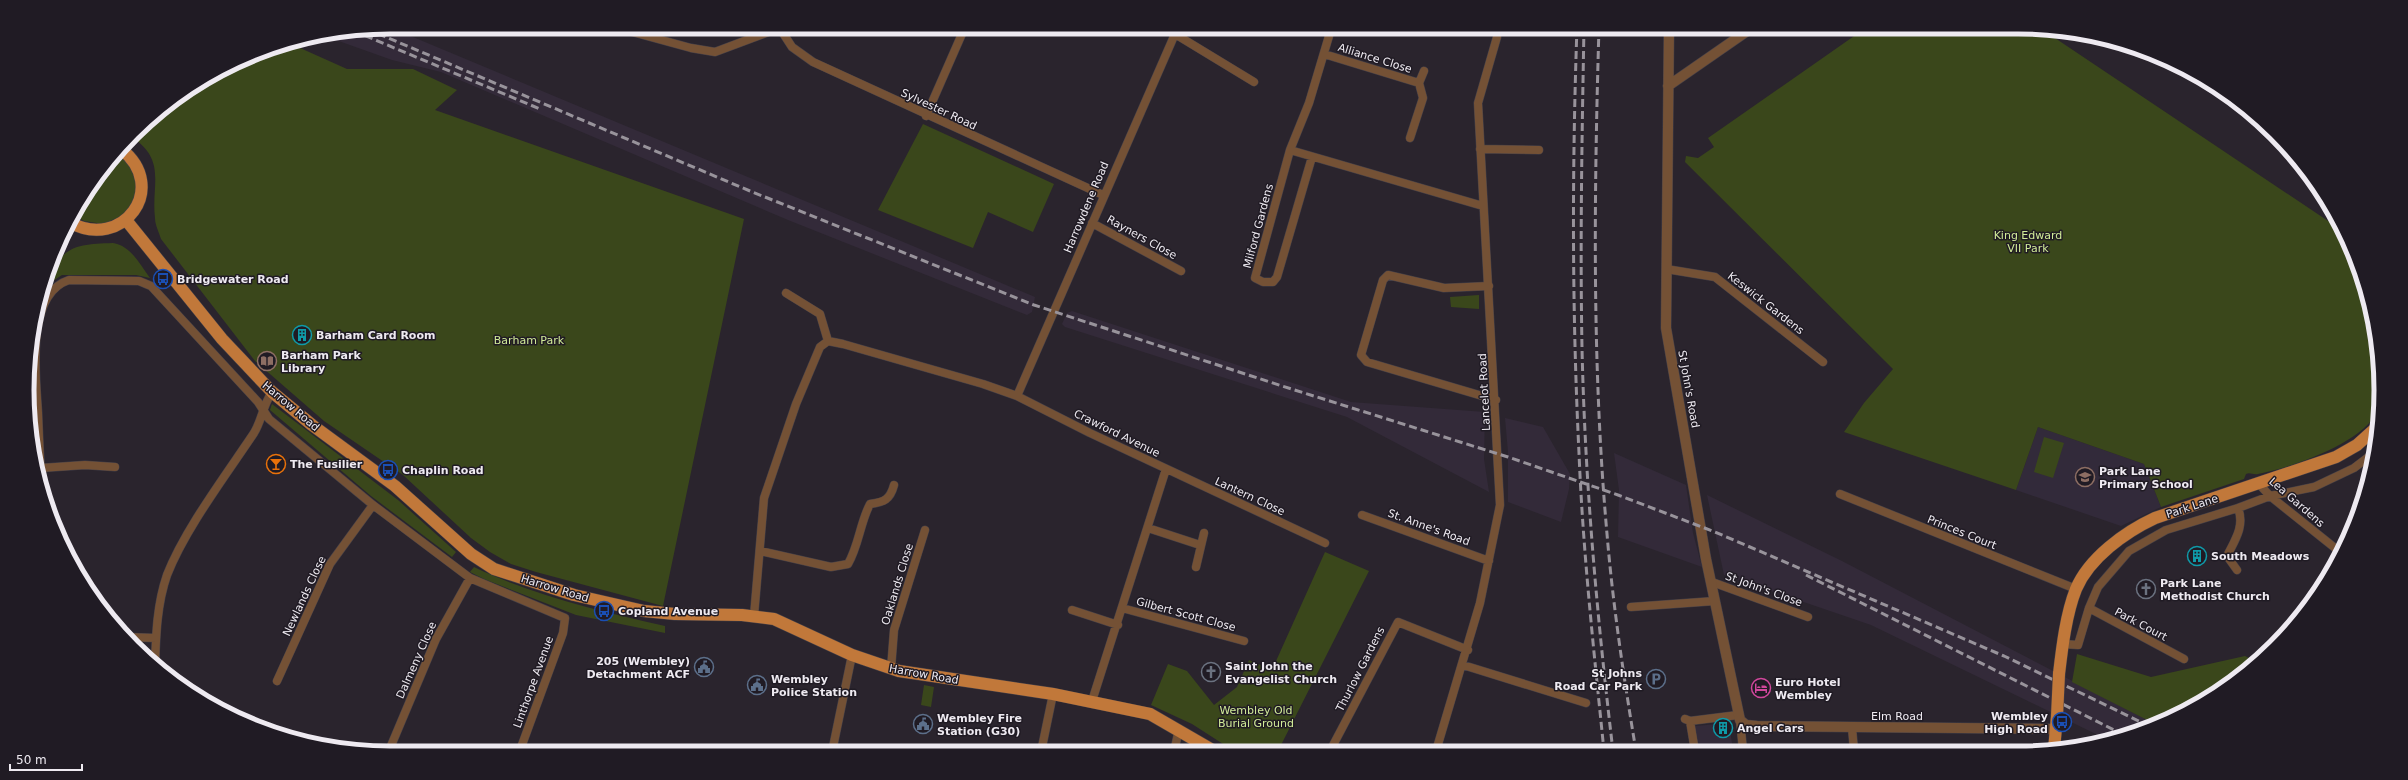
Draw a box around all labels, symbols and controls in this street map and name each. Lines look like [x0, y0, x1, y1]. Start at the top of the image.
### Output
street label: Alliance Close [1336, 41, 1414, 76]
street label: Sylvester Road [899, 86, 979, 133]
street label: Harrowdene Road [1061, 160, 1112, 255]
street label: Milford Gardens [1241, 182, 1276, 270]
street label: Rayners Close [1104, 213, 1179, 262]
park label: King Edward VII Park [1994, 229, 2062, 255]
bus stop icon: Bridgewater Road [152, 268, 174, 290]
street label: Keswick Gardens [1725, 270, 1807, 337]
place label: Bridgewater Road [177, 273, 289, 286]
building icon: Barham Card Room [291, 324, 313, 346]
place label: Barham Card Room [316, 329, 435, 342]
park label: Barham Park [494, 334, 565, 347]
place label: Barham Park Library [281, 349, 361, 375]
street label: St John's Road [1675, 349, 1702, 429]
library icon: Barham Park Library [256, 350, 278, 372]
street label: Lancelot Road [1476, 353, 1493, 431]
street label: Harrow Road [260, 379, 322, 434]
street label: Crawford Avenue [1072, 407, 1162, 460]
bar icon: The Fusilier [265, 453, 287, 475]
place label: The Fusilier [290, 458, 363, 471]
bus stop icon: Chaplin Road [377, 459, 399, 481]
place label: Chaplin Road [402, 464, 484, 477]
place label: Park Lane Primary School [2099, 465, 2193, 491]
school or university icon: Park Lane Primary School [2074, 466, 2096, 488]
street label: Lantern Close [1213, 475, 1287, 518]
street label: Lea Gardens [2266, 475, 2327, 530]
street label: Park Lane [2165, 492, 2220, 521]
street label: St. Anne's Road [1386, 507, 1472, 548]
street label: Princes Court [1925, 513, 1999, 552]
street label: Oaklands Close [879, 542, 916, 627]
building icon: South Meadows [2186, 545, 2208, 567]
place label: South Meadows [2211, 550, 2310, 563]
street label: Newlands Close [280, 554, 329, 638]
street label: St John's Close [1724, 570, 1804, 609]
street label: Harrow Road [519, 572, 590, 605]
place label: Park Lane Methodist Church [2160, 577, 2270, 603]
church icon: Park Lane Methodist Church [2135, 578, 2157, 600]
street label: Gilbert Scott Close [1135, 595, 1237, 634]
bus stop icon: Copland Avenue [593, 600, 615, 622]
place label: Copland Avenue [618, 605, 718, 618]
street label: Park Court [2112, 605, 2170, 644]
street label: Dalmeny Close [394, 620, 439, 701]
street label: Thurlow Gardens [1333, 624, 1388, 715]
street label: Linthorpe Avenue [511, 634, 556, 730]
place label: 205 (Wembley) Detachment ACF [586, 655, 690, 681]
public building icon: 205 (Wembley) Detachment ACF [693, 656, 715, 678]
place label: Saint John the Evangelist Church [1225, 660, 1337, 686]
church icon: Saint John the Evangelist Church [1200, 661, 1222, 683]
street label: Harrow Road [888, 662, 960, 687]
place label: St Johns Road Car Park [1554, 667, 1643, 693]
parking icon: St Johns Road Car Park [1645, 668, 1667, 690]
place label: Wembley Police Station [771, 673, 857, 699]
public building icon: Wembley Police Station [746, 674, 768, 696]
place label: Euro Hotel Wembley [1775, 676, 1840, 702]
hotel icon: Euro Hotel Wembley [1750, 677, 1772, 699]
park label: Wembley Old Burial Ground [1218, 704, 1294, 730]
street label: Elm Road [1871, 710, 1923, 723]
place label: Wembley High Road [1984, 710, 2048, 736]
bus stop icon: Wembley High Road [2051, 711, 2073, 733]
place label: Wembley Fire Station (G30) [937, 712, 1022, 738]
public building icon: Wembley Fire Station (G30) [912, 713, 934, 735]
building icon: Angel Cars [1712, 717, 1734, 739]
place label: Angel Cars [1737, 722, 1804, 735]
scale bar [10, 746, 82, 772]
text: 50 m [16, 753, 47, 767]

